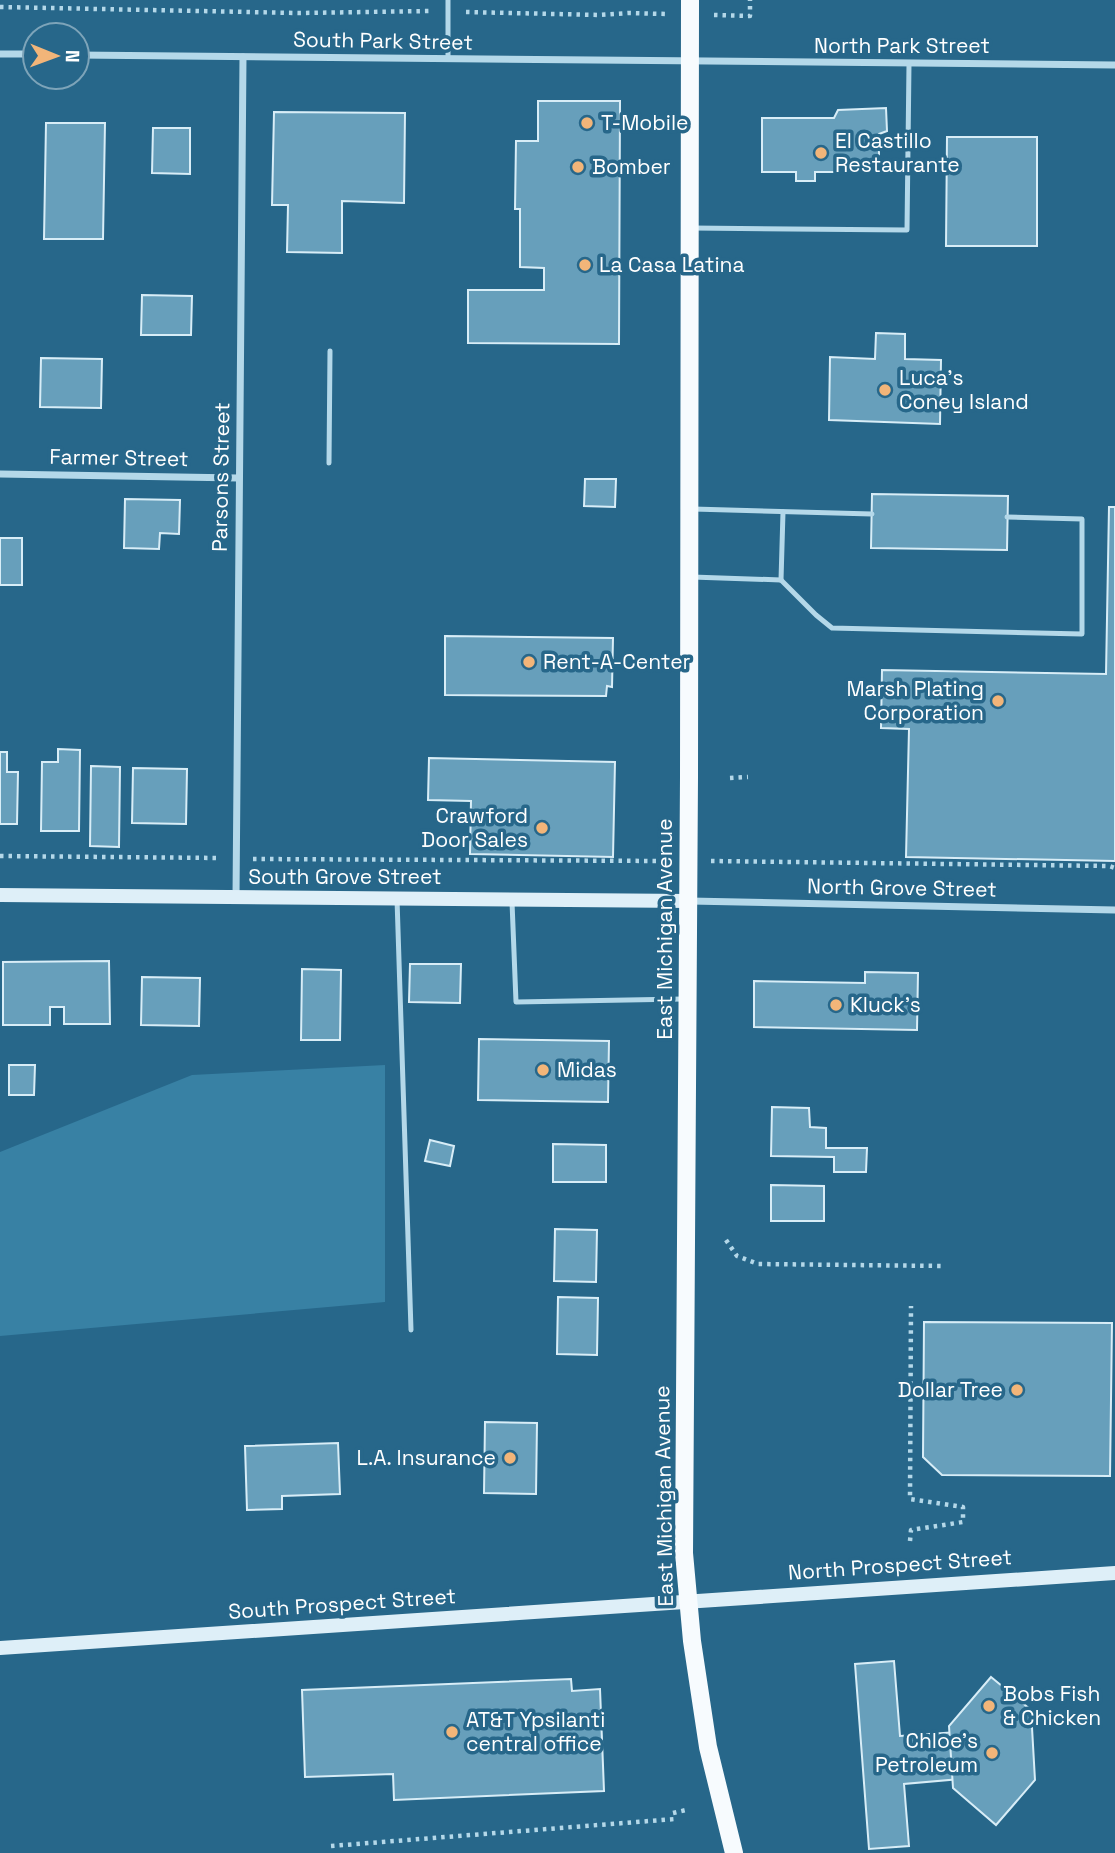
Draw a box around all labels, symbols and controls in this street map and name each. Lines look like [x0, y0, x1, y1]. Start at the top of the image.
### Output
north arrow [21, 21, 91, 91]
street label: South Park Street [293, 25, 473, 56]
street label: North Park Street [814, 32, 990, 59]
text: N [60, 50, 85, 63]
place label: T-Mobile [601, 109, 689, 136]
marker: T-Mobile [579, 115, 595, 131]
place label: El Castillo Restaurante [835, 127, 960, 178]
marker: El Castillo Restaurante [813, 145, 829, 161]
place label: Bomber [592, 153, 671, 180]
marker: Bomber [570, 159, 586, 175]
place label: La Casa Latina [599, 251, 745, 278]
marker: La Casa Latina [577, 257, 593, 273]
place label: Luca's Coney Island [899, 364, 1029, 415]
marker: Luca's Coney Island [877, 382, 893, 398]
street label: Parsons Street [206, 402, 235, 552]
street label: Farmer Street [49, 443, 189, 472]
place label: Rent-A-Center [543, 648, 691, 675]
marker: Rent-A-Center [521, 654, 537, 670]
place label: Marsh Plating Corporation [846, 675, 984, 726]
marker: Marsh Plating Corporation [990, 693, 1006, 709]
place label: Crawford Door Sales [421, 802, 528, 853]
street label: East Michigan Avenue [651, 818, 678, 1040]
marker: Crawford Door Sales [534, 820, 550, 836]
street label: South Grove Street [248, 863, 442, 890]
street label: North Grove Street [807, 872, 997, 903]
place label: Kluck's [850, 991, 921, 1018]
marker: Kluck's [828, 997, 844, 1013]
place label: Midas [557, 1056, 617, 1083]
marker: Midas [535, 1062, 551, 1078]
place label: Dollar Tree [898, 1376, 1003, 1403]
marker: Dollar Tree [1009, 1382, 1025, 1398]
street label: East Michigan Avenue [648, 1385, 679, 1607]
place label: L.A. Insurance [357, 1444, 496, 1471]
marker: L.A. Insurance [502, 1450, 518, 1466]
street label: North Prospect Street [787, 1543, 1013, 1586]
street label: South Prospect Street [227, 1582, 457, 1625]
place label: Bobs Fish & Chicken [1003, 1680, 1101, 1731]
marker: Bobs Fish & Chicken [981, 1698, 997, 1714]
place label: AT&T Ypsilanti central office [466, 1706, 605, 1757]
marker: AT&T Ypsilanti central office [444, 1724, 460, 1740]
place label: Chloe's Petroleum [875, 1727, 978, 1778]
marker: Chloe's Petroleum [984, 1745, 1000, 1761]

